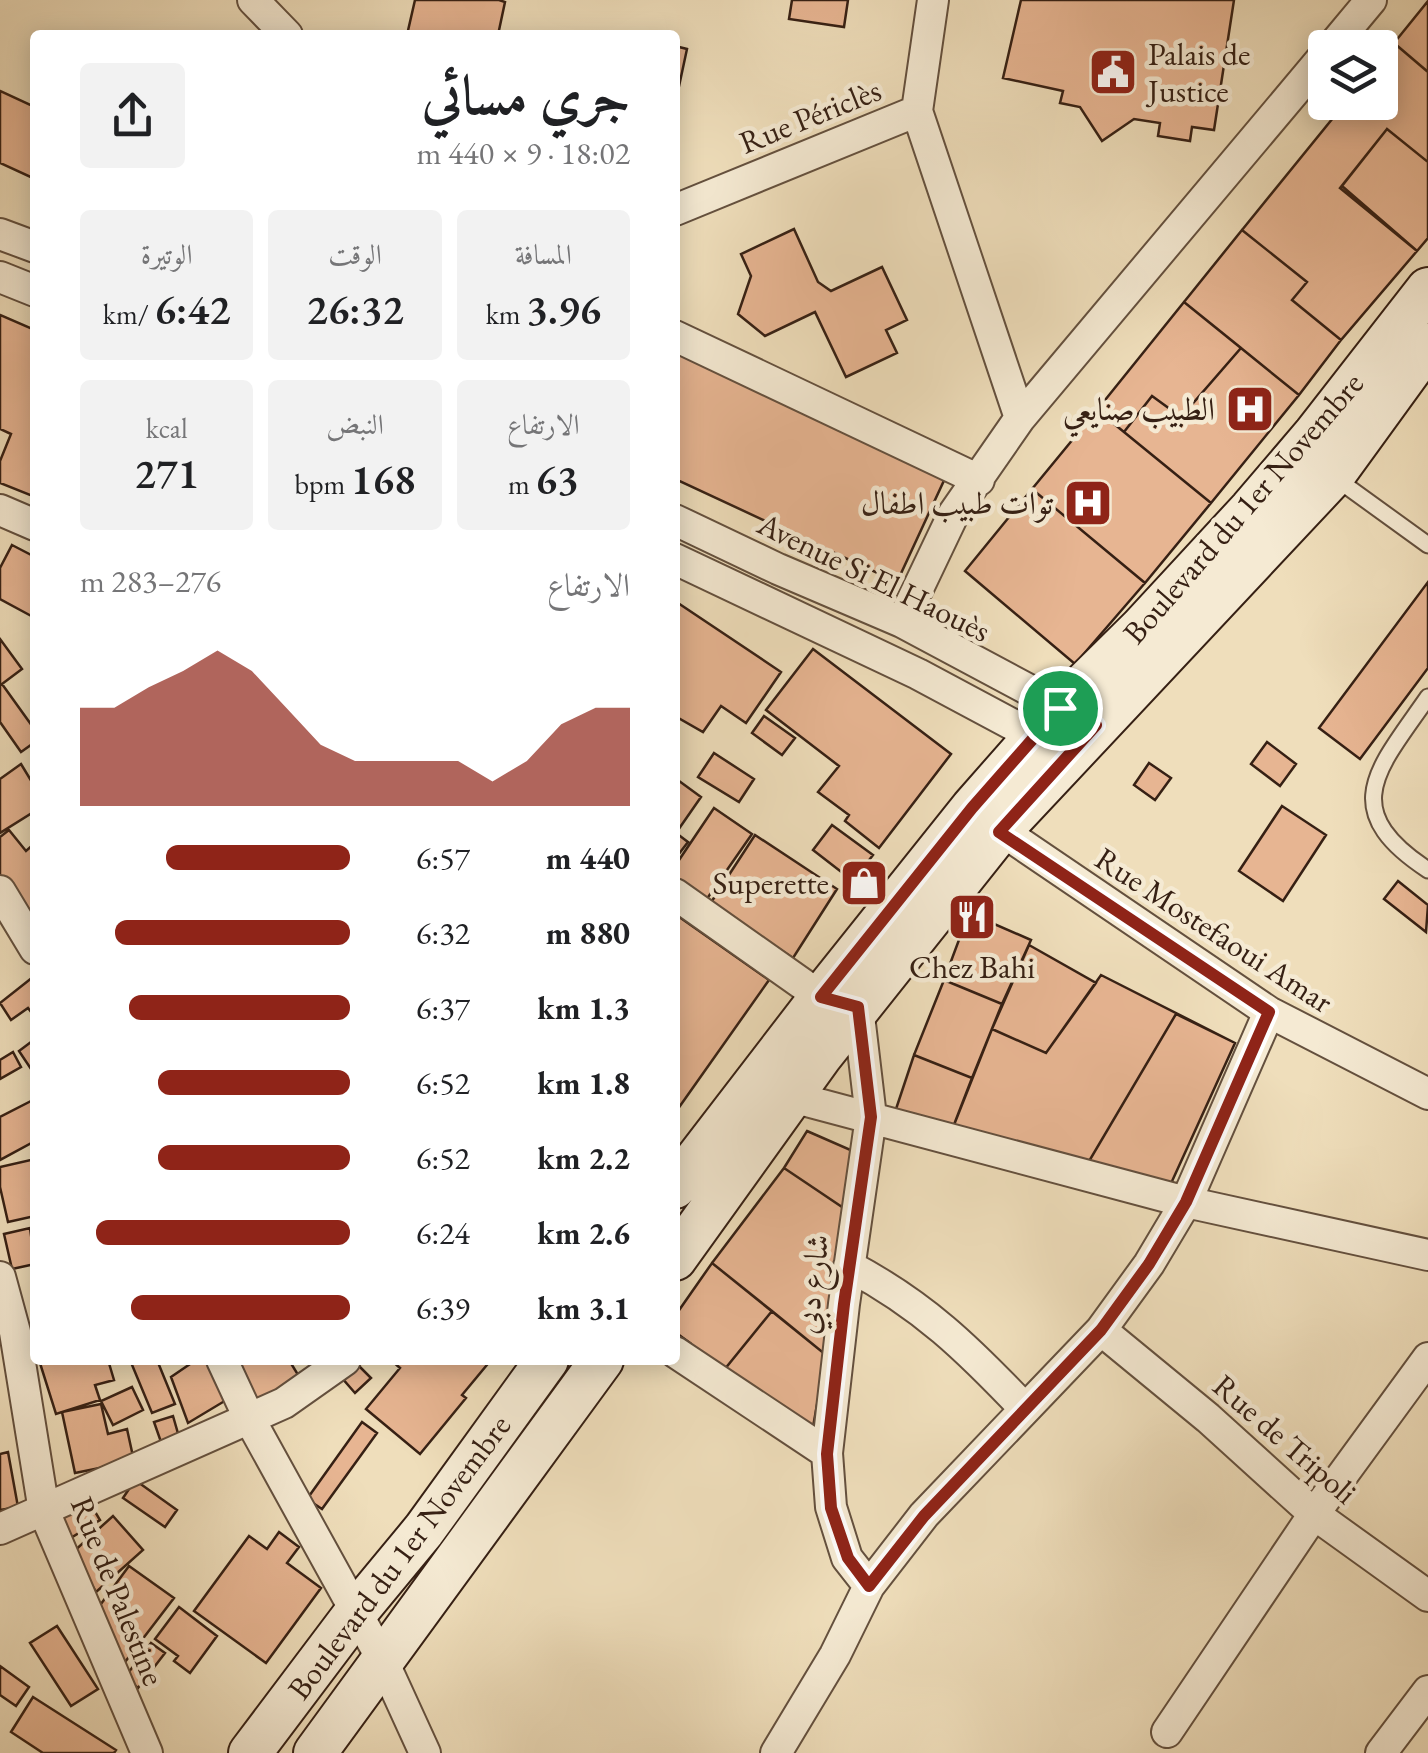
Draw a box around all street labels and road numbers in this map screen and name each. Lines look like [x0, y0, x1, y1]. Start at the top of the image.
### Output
street label: Rue Périclès [733, 69, 887, 163]
street label: Boulevard du 1er Novembre [1113, 363, 1373, 653]
street label: Avenue Si El Haouès [750, 502, 997, 651]
street label: Rue Mostefaoui Amar [1087, 837, 1341, 1023]
street label: شارع دبي [785, 1232, 845, 1337]
street label: Rue de Tripoli [1204, 1365, 1366, 1513]
street label: Boulevard du 1er Novembre [278, 1406, 520, 1708]
street label: Rue de Palestine [61, 1490, 175, 1692]

